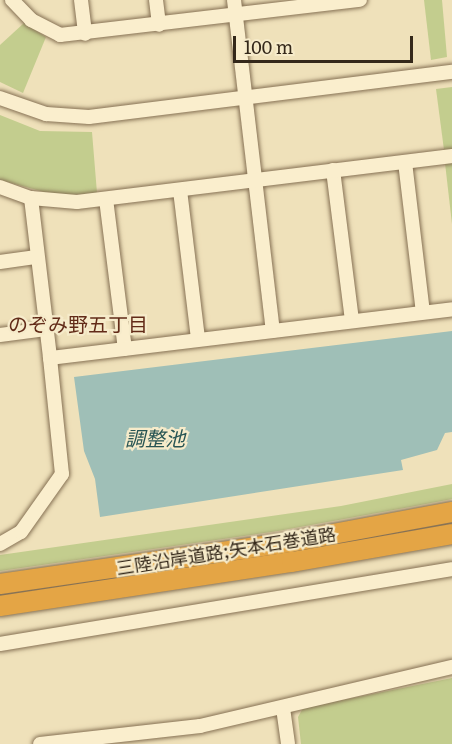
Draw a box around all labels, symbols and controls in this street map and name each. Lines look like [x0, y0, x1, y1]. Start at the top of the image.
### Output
scale bar [236, 24, 416, 62]
text: 100 m [244, 33, 293, 60]
district label: のぞみ野五丁目 [8, 311, 148, 335]
water label: 調整池 [125, 425, 185, 449]
street label: 三陸沿岸道路;矢本石巻道路 [115, 523, 337, 579]

